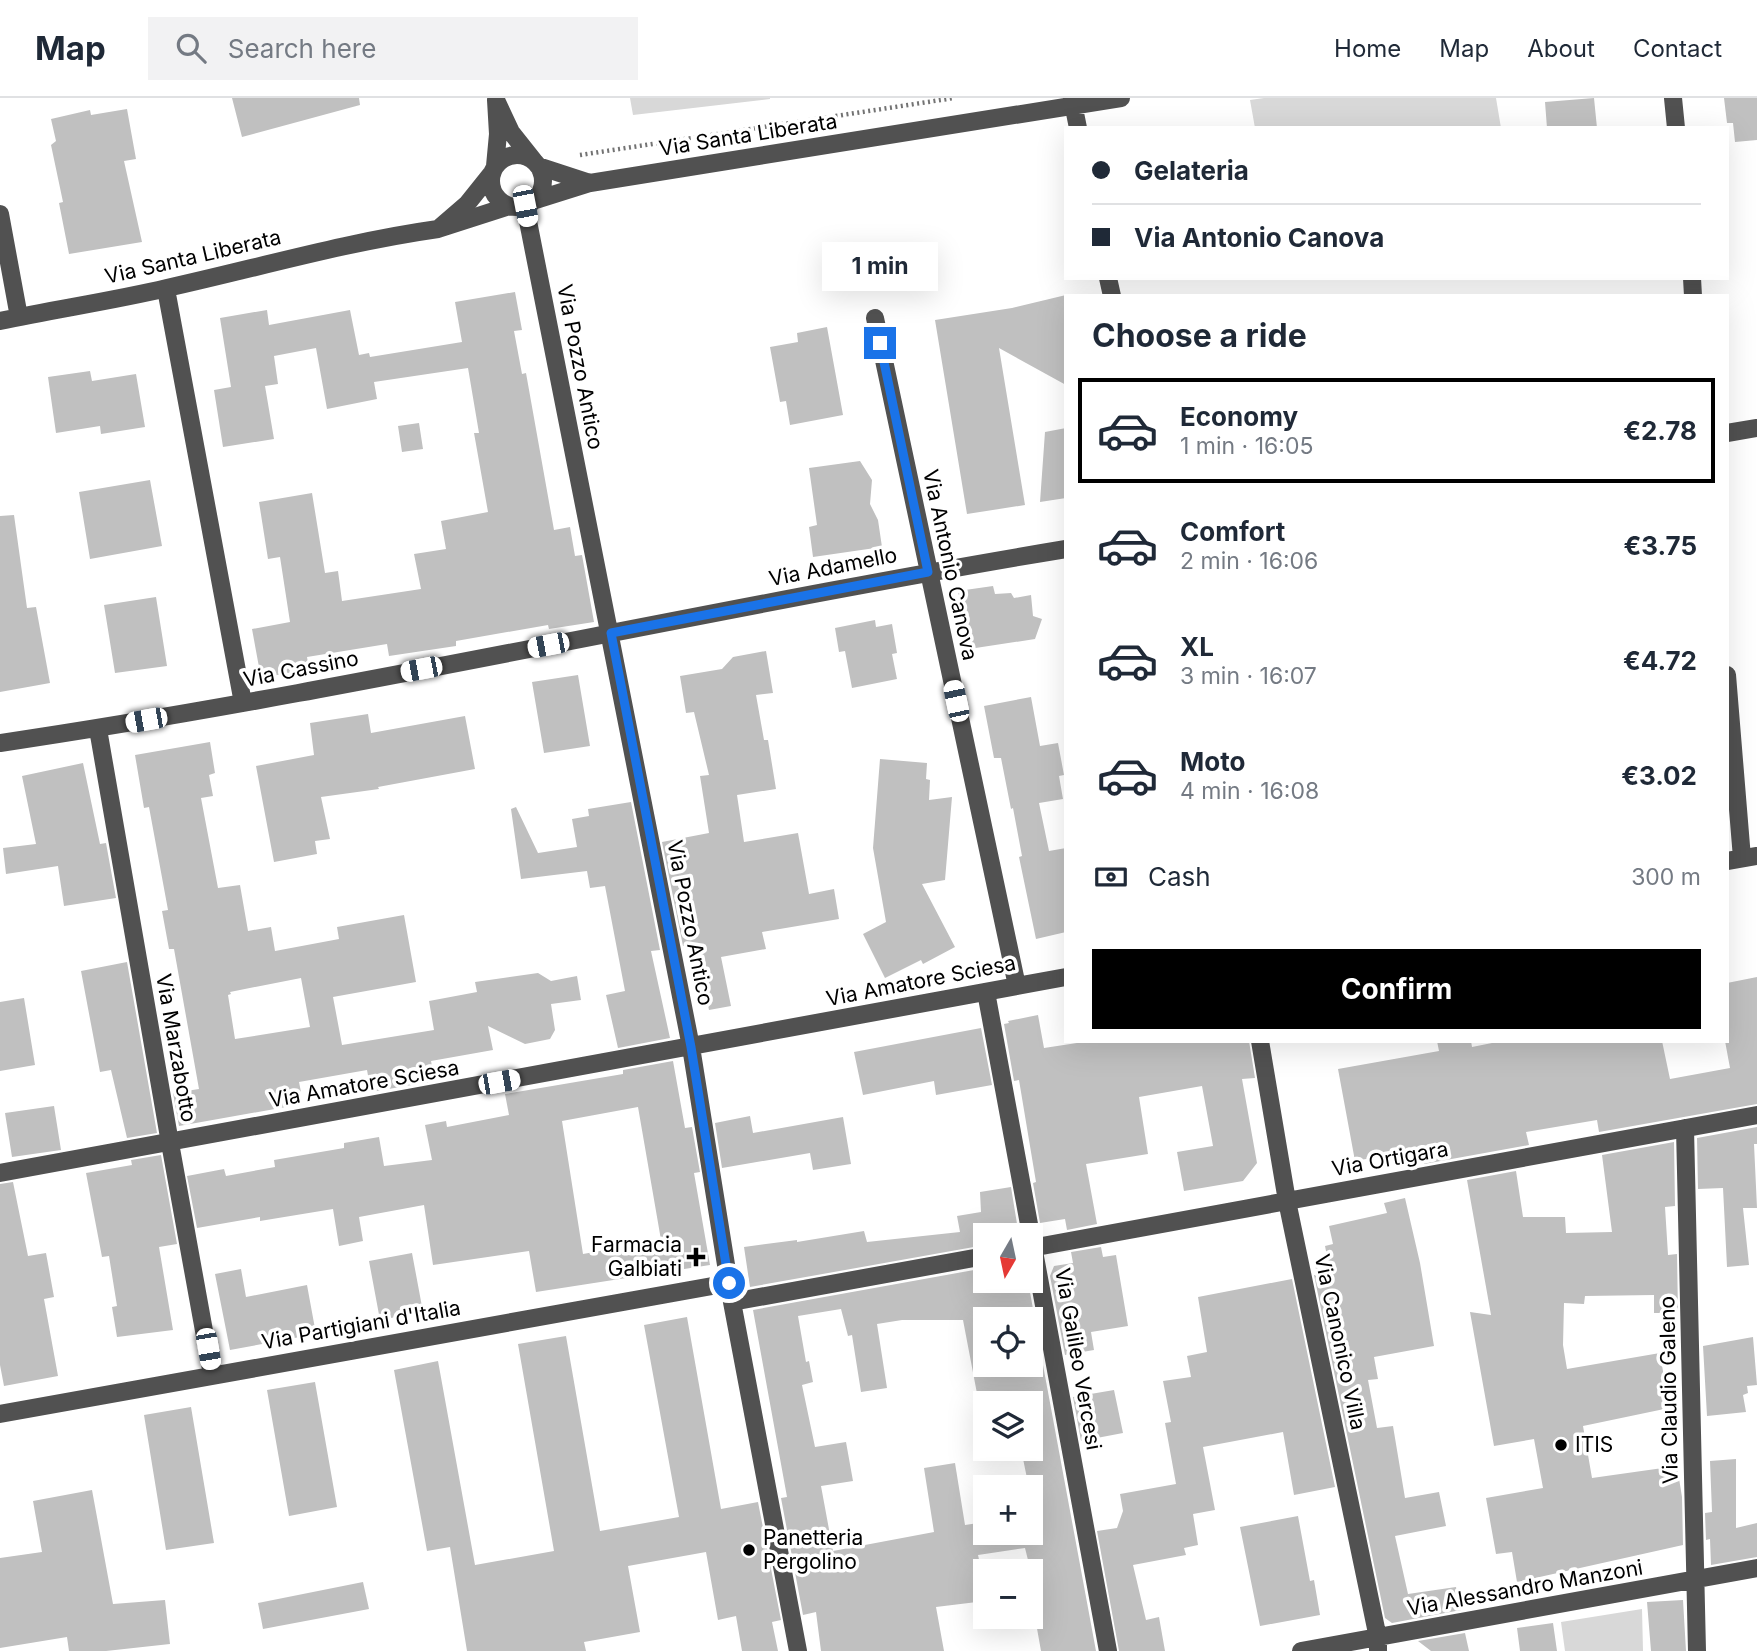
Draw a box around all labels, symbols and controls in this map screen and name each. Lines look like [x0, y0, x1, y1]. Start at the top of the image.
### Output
search box [148, 17, 638, 80]
text: Map [35, 28, 106, 68]
icon: search [172, 29, 210, 67]
text: Search here [228, 33, 376, 64]
text: Home [1334, 34, 1401, 63]
text: Map [1439, 34, 1489, 63]
text: About [1527, 34, 1595, 63]
text: Contact [1633, 34, 1722, 63]
street label: Via Santa Liberata [657, 108, 839, 161]
text: Gelateria [1134, 155, 1249, 186]
car [511, 183, 540, 229]
text: Via Antonio Canova [1134, 222, 1384, 253]
street label: Via Santa Liberata [102, 224, 283, 289]
callout: 1 min [822, 242, 938, 290]
text: 1 min [852, 252, 908, 280]
street label: Via Pozzo Antico [552, 282, 609, 452]
text: Choose a ride [1092, 316, 1307, 355]
route end [864, 327, 896, 359]
icon: car [1096, 399, 1159, 462]
text: Economy [1180, 401, 1298, 432]
text: €2.78 [1623, 415, 1697, 446]
text: 1 min · 16:05 [1180, 432, 1313, 460]
street label: Via Antonio Canova [918, 467, 983, 663]
icon: car [1096, 514, 1159, 577]
text: Comfort [1180, 516, 1285, 547]
text: €3.75 [1623, 530, 1697, 561]
street label: Via Adamello [767, 542, 899, 591]
text: 2 min · 16:06 [1180, 547, 1318, 575]
icon: car [1096, 629, 1159, 692]
car [526, 631, 571, 659]
text: XL [1180, 631, 1214, 662]
street label: Via Cassino [241, 645, 361, 692]
text: €4.72 [1623, 645, 1697, 676]
car [399, 655, 444, 683]
text: 3 min · 16:07 [1180, 662, 1317, 690]
car [942, 678, 971, 724]
car [124, 706, 169, 734]
icon: car [1096, 744, 1159, 807]
text: Moto [1180, 746, 1245, 777]
text: €3.02 [1621, 760, 1697, 791]
text: 4 min · 16:08 [1180, 777, 1319, 805]
street label: Via Pozzo Antico [662, 838, 719, 1008]
icon: cash [1092, 858, 1130, 896]
text: Cash [1148, 861, 1211, 892]
text: 300 m [1631, 863, 1701, 891]
button: Confirm [1092, 949, 1701, 1029]
street label: Via Amatore Sciesa [824, 950, 1018, 1011]
street label: Via Marzabotto [151, 972, 202, 1124]
street label: Via Amatore Sciesa [267, 1054, 461, 1113]
car [477, 1068, 522, 1096]
street label: Via Ortigara [1330, 1136, 1450, 1181]
north arrow [973, 1223, 1043, 1293]
map controls [973, 1223, 1043, 1629]
place label: Farmacia Galbiati [591, 1232, 682, 1281]
marker: Farmacia Galbiati [688, 1249, 704, 1265]
street label: Via Canonico Villa [1310, 1252, 1371, 1432]
street label: Via Galileo Vercesi [1050, 1266, 1107, 1452]
route start [713, 1267, 745, 1299]
street label: Via Partigiani d'Italia [259, 1295, 462, 1354]
street label: Via Claudio Galeno [1654, 1296, 1683, 1484]
button: locate [973, 1307, 1043, 1377]
car [195, 1326, 222, 1372]
button: layers [973, 1391, 1043, 1461]
place label: ITIS [1575, 1432, 1613, 1457]
marker: ITIS [1553, 1437, 1569, 1453]
button: + [973, 1475, 1043, 1545]
place label: Panetteria Pergolino [763, 1525, 863, 1574]
marker: Panetteria Pergolino [741, 1542, 757, 1558]
street label: Via Alessandro Manzoni [1405, 1554, 1645, 1621]
button: − [973, 1559, 1043, 1629]

